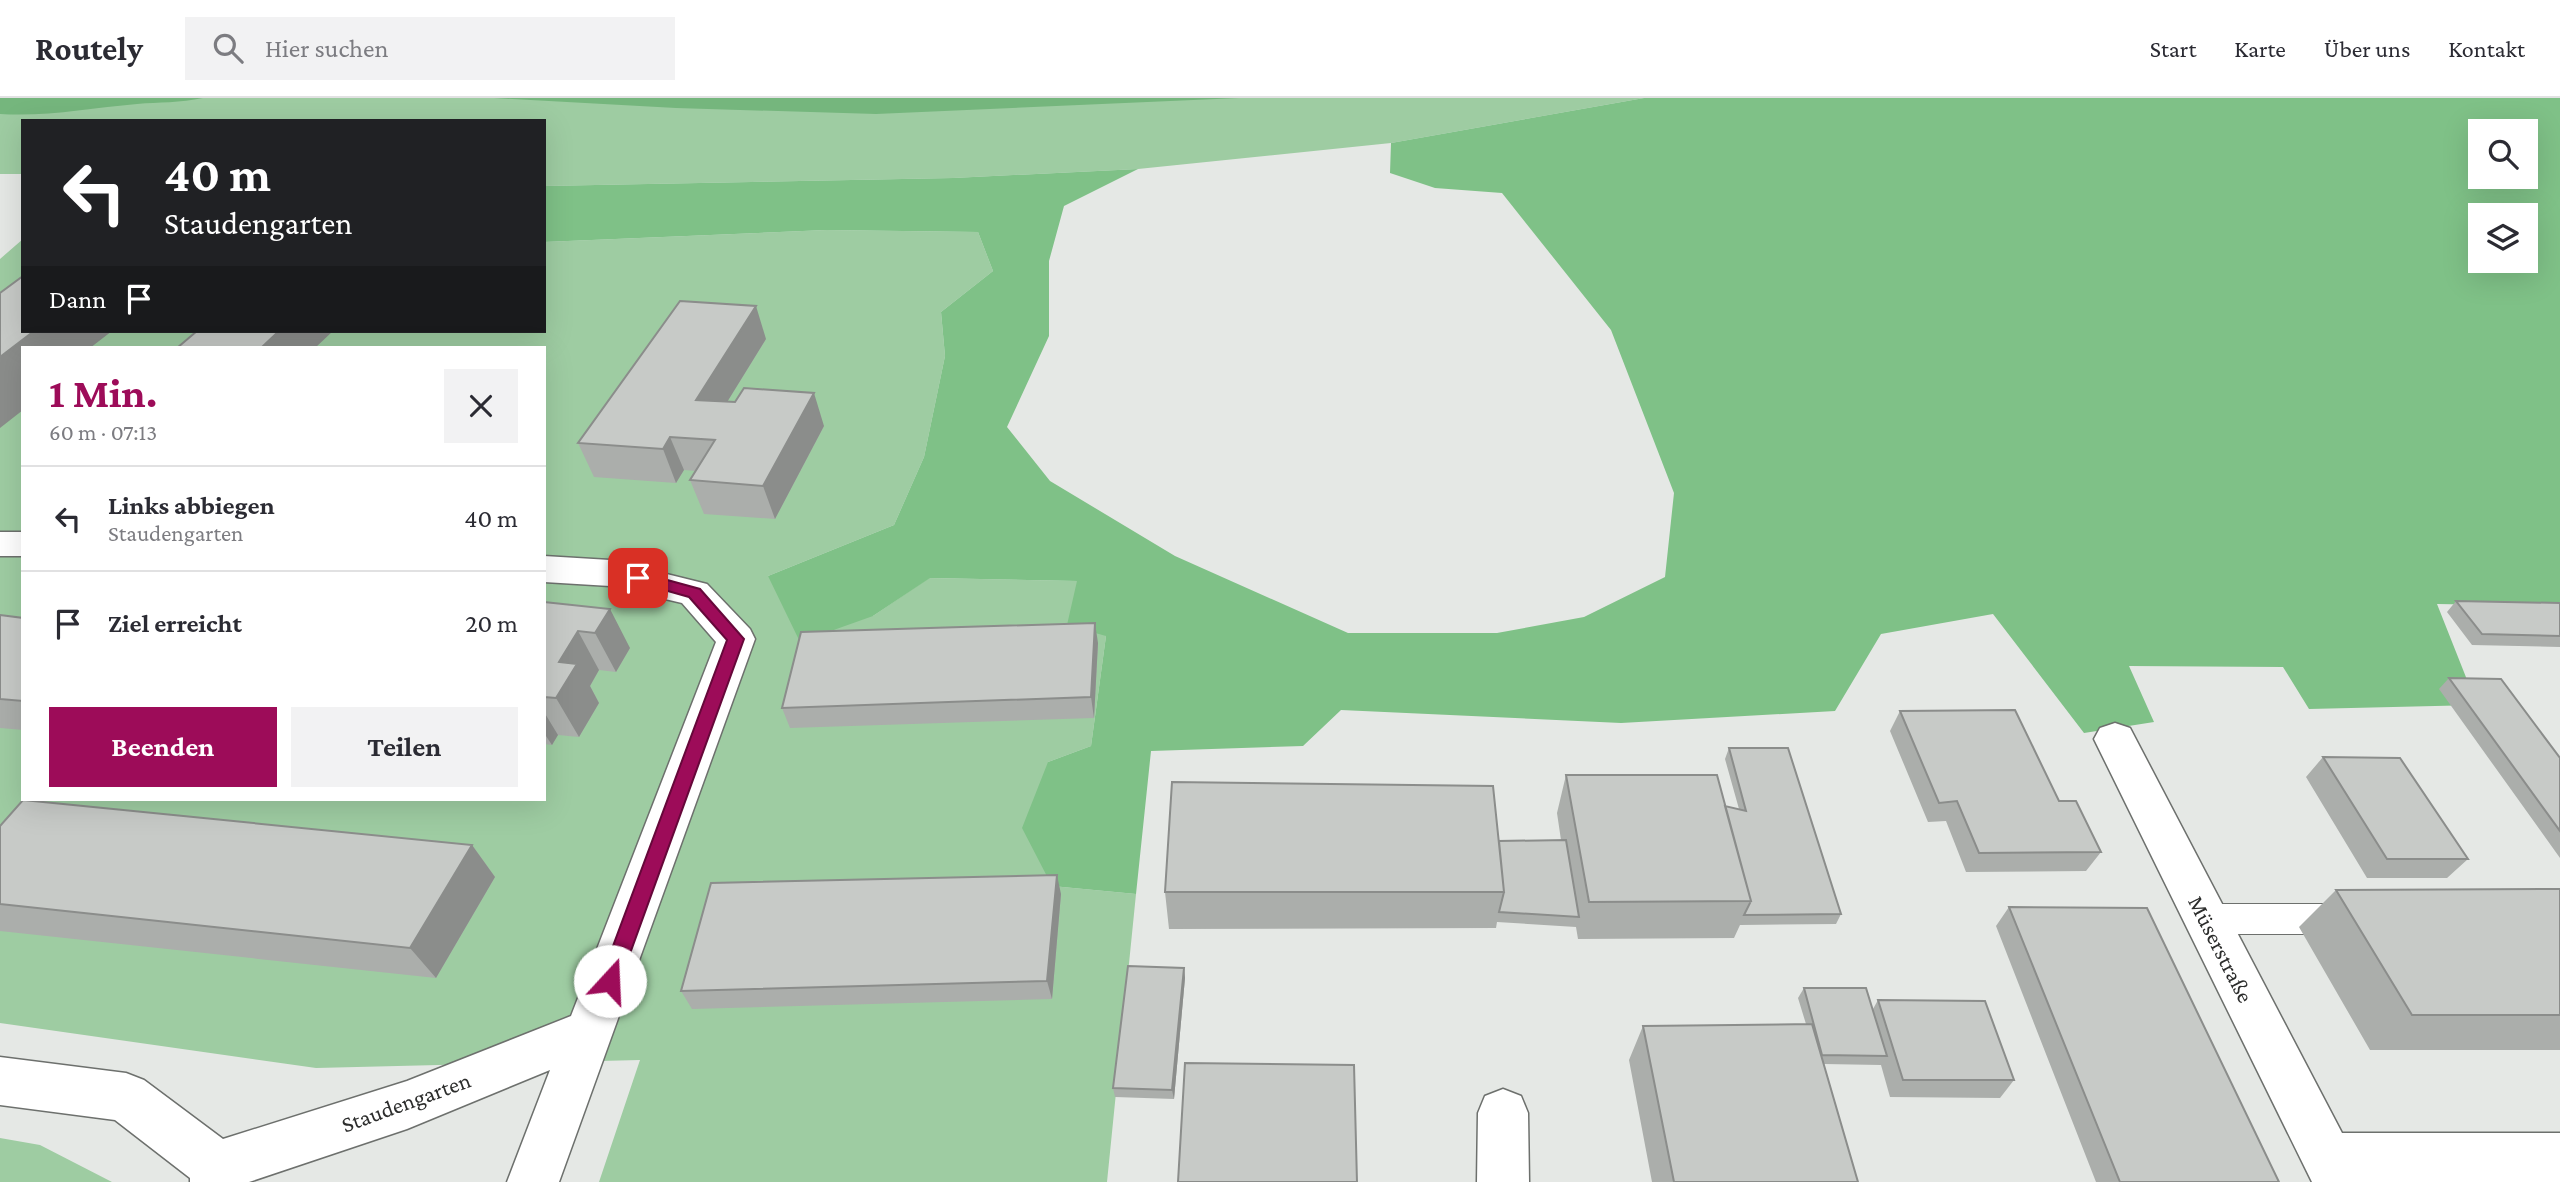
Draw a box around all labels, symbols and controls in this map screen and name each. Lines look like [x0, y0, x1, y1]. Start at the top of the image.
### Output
search box [185, 17, 675, 80]
icon: search [209, 29, 247, 67]
text: Routely [35, 30, 143, 67]
text: Hier suchen [265, 34, 388, 63]
text: Start [2150, 35, 2196, 62]
text: Karte [2234, 35, 2286, 62]
text: Über uns [2324, 35, 2410, 62]
text: Kontakt [2448, 35, 2525, 62]
map controls [2468, 119, 2538, 273]
button: search [2468, 119, 2538, 189]
icon: left [49, 147, 140, 238]
text: 40 m [164, 147, 271, 202]
button: layers [2468, 203, 2538, 273]
text: Staudengarten [164, 205, 352, 241]
icon: arrive [120, 280, 158, 318]
text: Dann [49, 285, 106, 314]
text: 1 Min. [49, 369, 157, 416]
button: close [444, 369, 518, 443]
text: 60 m · 07:13 [49, 419, 157, 445]
text: Links abbiegen [108, 491, 275, 520]
icon: left [49, 500, 87, 538]
text: 40 m [464, 504, 518, 533]
text: Staudengarten [108, 520, 243, 546]
pin [608, 548, 668, 608]
icon: arrive [619, 559, 657, 597]
icon: arrive [49, 605, 87, 643]
text: Ziel erreicht [108, 609, 242, 638]
text: 20 m [465, 609, 518, 638]
button: Beenden [49, 707, 277, 787]
button: Teilen [291, 707, 518, 787]
street label: Müserstraße [2183, 891, 2259, 1007]
position arrow [573, 944, 647, 1018]
street label: Staudengarten [338, 1067, 474, 1137]

